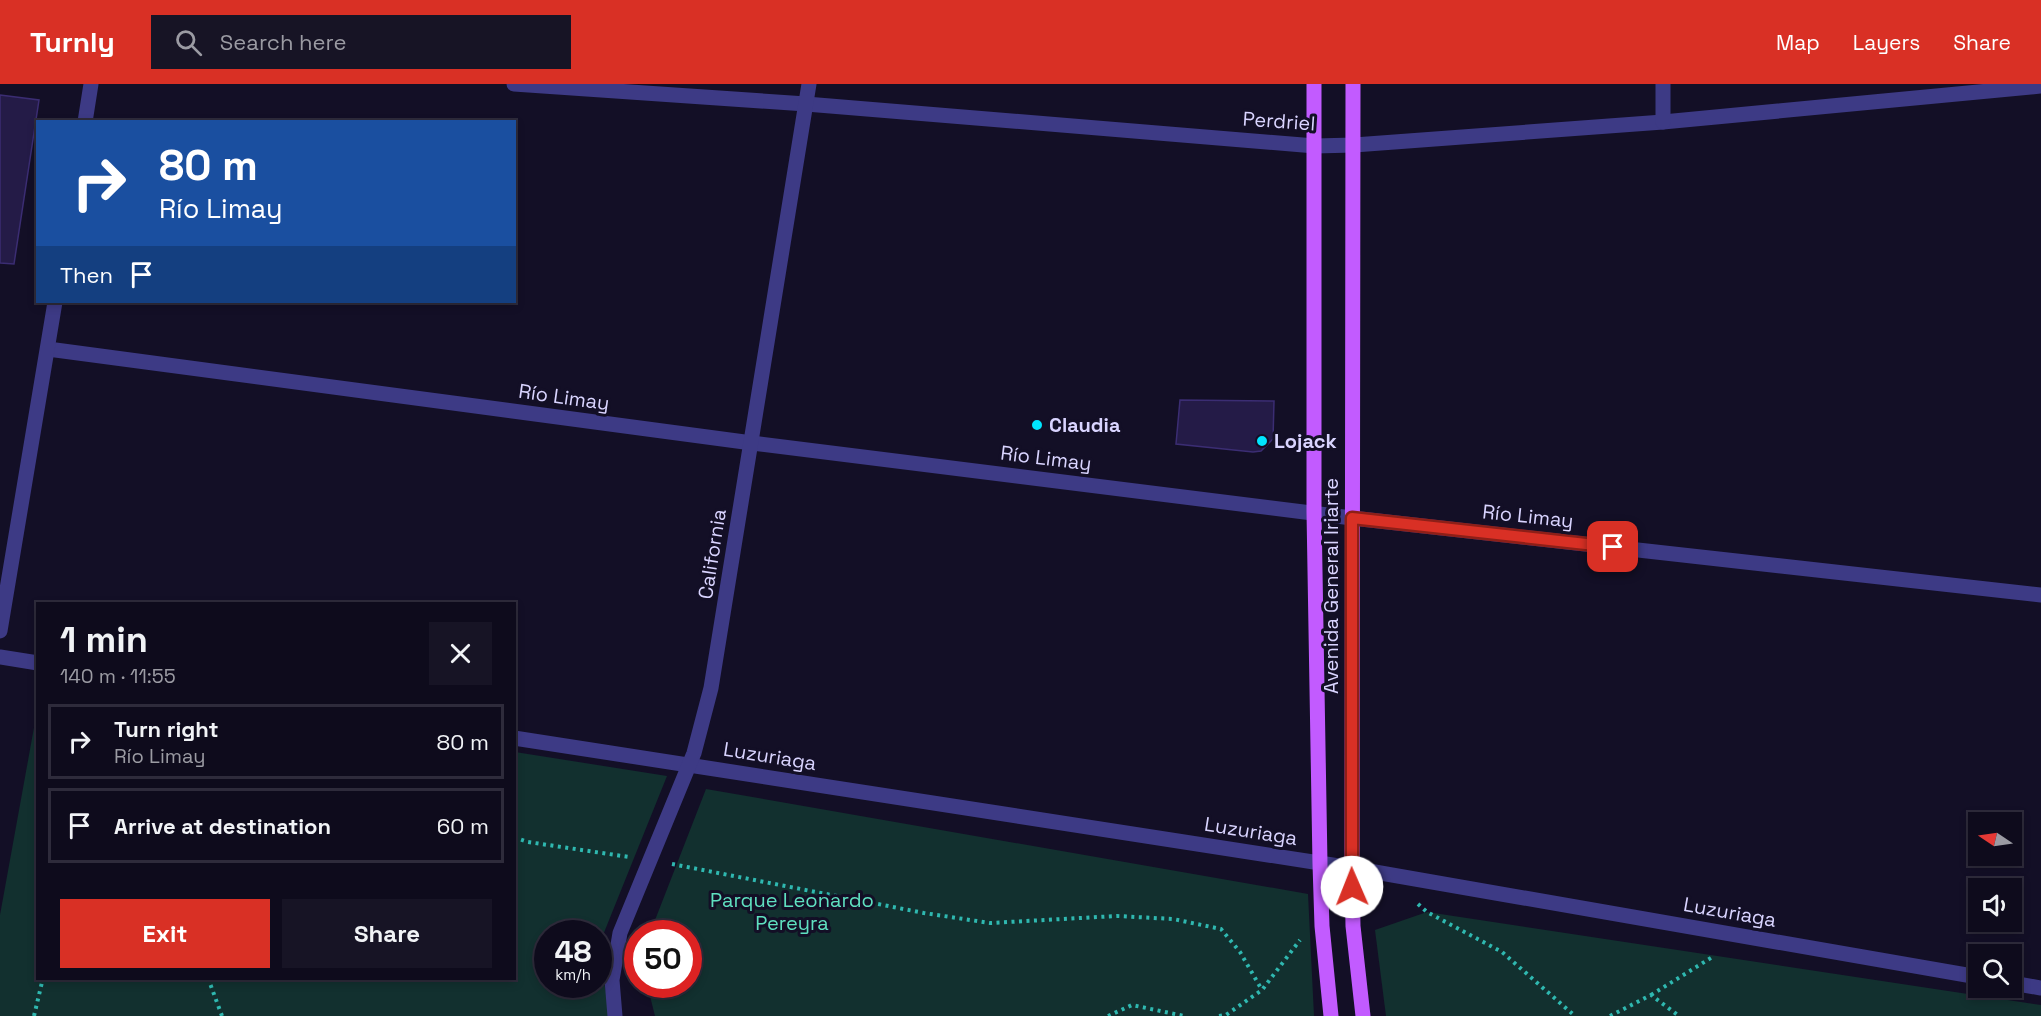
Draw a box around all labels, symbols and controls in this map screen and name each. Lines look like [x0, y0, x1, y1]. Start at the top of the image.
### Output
search box [151, 15, 571, 69]
text: Turnly [30, 24, 115, 60]
icon: search [172, 26, 205, 59]
text: Search here [220, 28, 347, 56]
text: Map [1776, 29, 1820, 56]
text: Layers [1853, 29, 1920, 56]
text: Share [1953, 29, 2011, 56]
street label: Perdriel [1242, 105, 1316, 137]
text: 80 m [159, 139, 258, 192]
icon: right [60, 144, 138, 222]
text: Río Limay [159, 191, 283, 226]
icon: arrive [125, 258, 158, 291]
text: Then [60, 261, 113, 289]
street label: Río Limay [517, 378, 611, 416]
place label: Claudia [1049, 412, 1121, 438]
marker: Claudia [1030, 418, 1044, 432]
place label: Lojack [1274, 428, 1337, 454]
marker: Lojack [1255, 434, 1269, 448]
street label: Río Limay [999, 440, 1093, 476]
street label: Avenida General Iriarte [1318, 478, 1344, 694]
street label: Río Limay [1481, 498, 1575, 534]
street label: California [692, 507, 732, 601]
pin [1587, 521, 1638, 572]
icon: arrive [1596, 530, 1629, 563]
text: 1 min [60, 617, 148, 663]
button: close [429, 622, 492, 685]
text: 140 m · 11:55 [60, 663, 176, 689]
text: Turn right [114, 715, 219, 743]
icon: right [63, 725, 96, 758]
text: 80 m [437, 728, 489, 756]
street label: Luzuriaga [722, 736, 818, 776]
text: Río Limay [114, 743, 206, 769]
icon: arrive [63, 809, 96, 842]
street label: Luzuriaga [1203, 811, 1299, 851]
text: Arrive at destination [114, 812, 331, 840]
text: 60 m [437, 812, 489, 840]
north arrow [1968, 812, 2022, 866]
map controls [1968, 812, 2022, 998]
position arrow [1320, 855, 1384, 919]
button: sound [1968, 878, 2022, 932]
park label: Parque Leonardo Pereyra [710, 887, 874, 936]
street label: Luzuriaga [1682, 891, 1778, 933]
button: Exit [60, 899, 270, 968]
button: Share [282, 899, 492, 968]
speed limit sign: 50 [624, 920, 702, 998]
text: 48 [554, 932, 592, 971]
button: search [1968, 944, 2022, 998]
text: km/h [555, 965, 591, 984]

